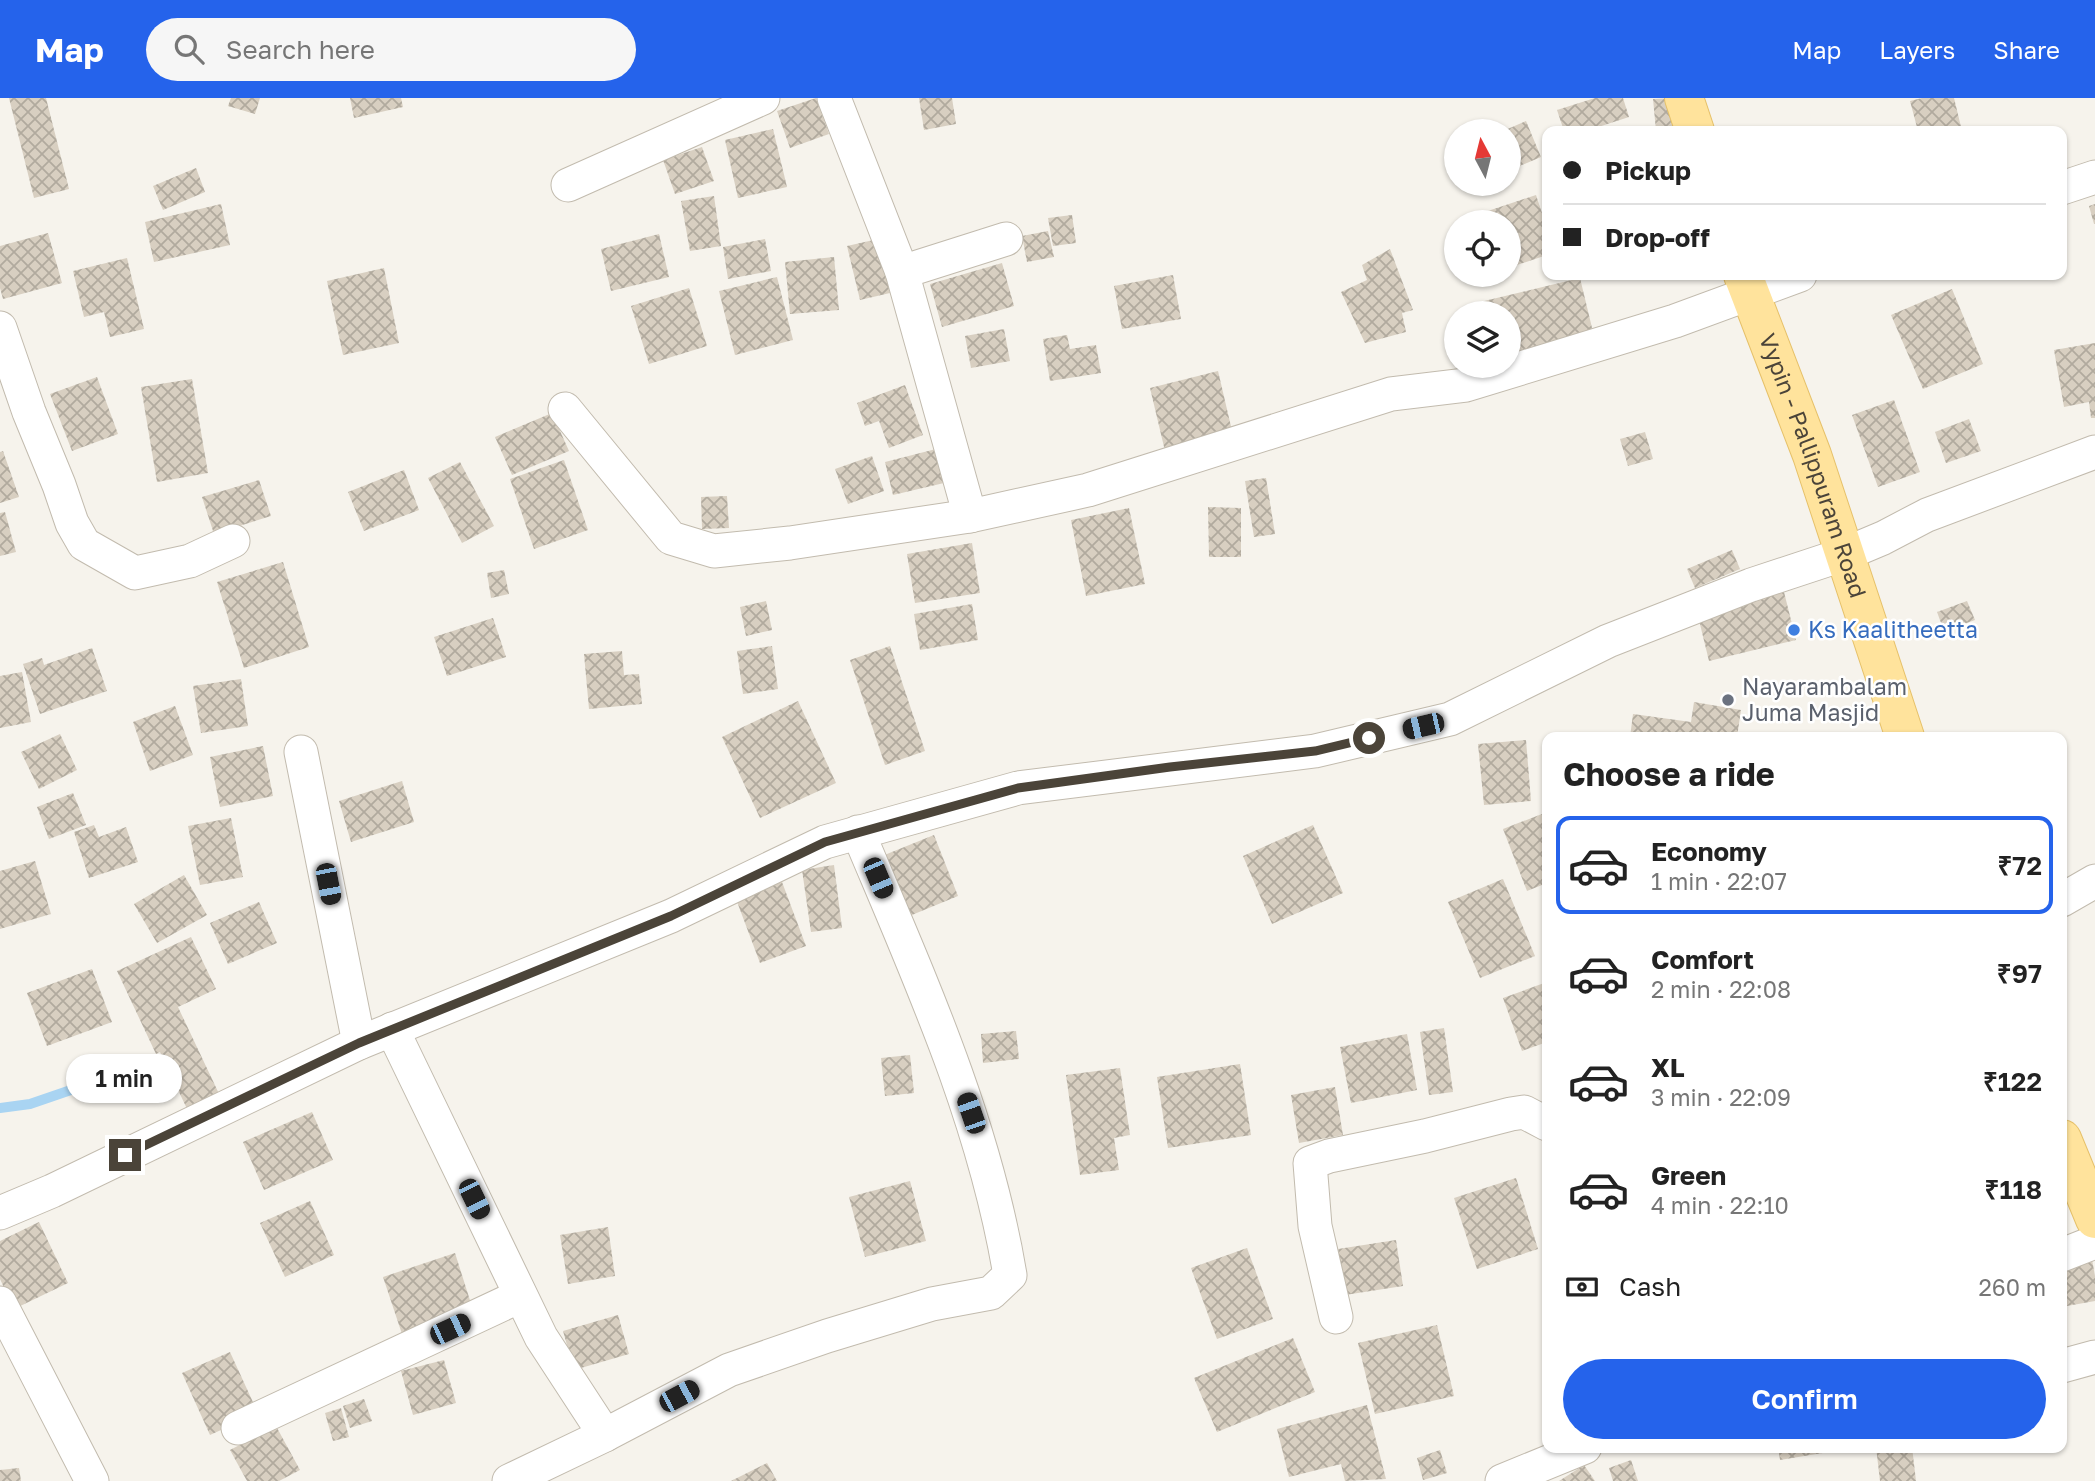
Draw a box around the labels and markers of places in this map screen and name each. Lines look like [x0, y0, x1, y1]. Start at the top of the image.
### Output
place label: Ks Kaalitheetta [1808, 615, 1978, 643]
marker: Ks Kaalitheetta [1786, 622, 1802, 638]
place label: Nayarambalam Juma Masjid [1742, 672, 1907, 726]
marker: Nayarambalam Juma Masjid [1720, 692, 1736, 708]

